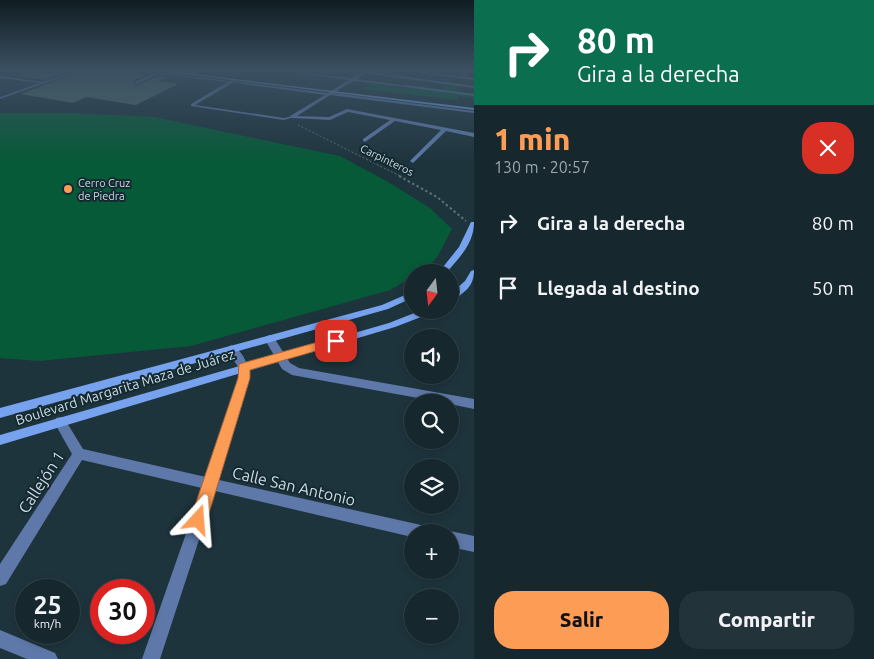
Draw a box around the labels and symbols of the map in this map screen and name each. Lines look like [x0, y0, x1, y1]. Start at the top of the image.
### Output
street label: Carpinteros [358, 142, 416, 178]
place label: Cerro Cruz de Piedra [78, 177, 130, 202]
marker: Cerro Cruz de Piedra [62, 183, 74, 195]
north arrow [404, 264, 459, 319]
pin [315, 320, 357, 362]
street label: Boulevard Margarita Maza de Juárez [13, 346, 237, 428]
street label: Callejón 1 [14, 448, 68, 516]
street label: Calle San Antonio [231, 463, 357, 509]
position arrow [171, 493, 223, 545]
speed limit sign: 30 [90, 579, 155, 644]

